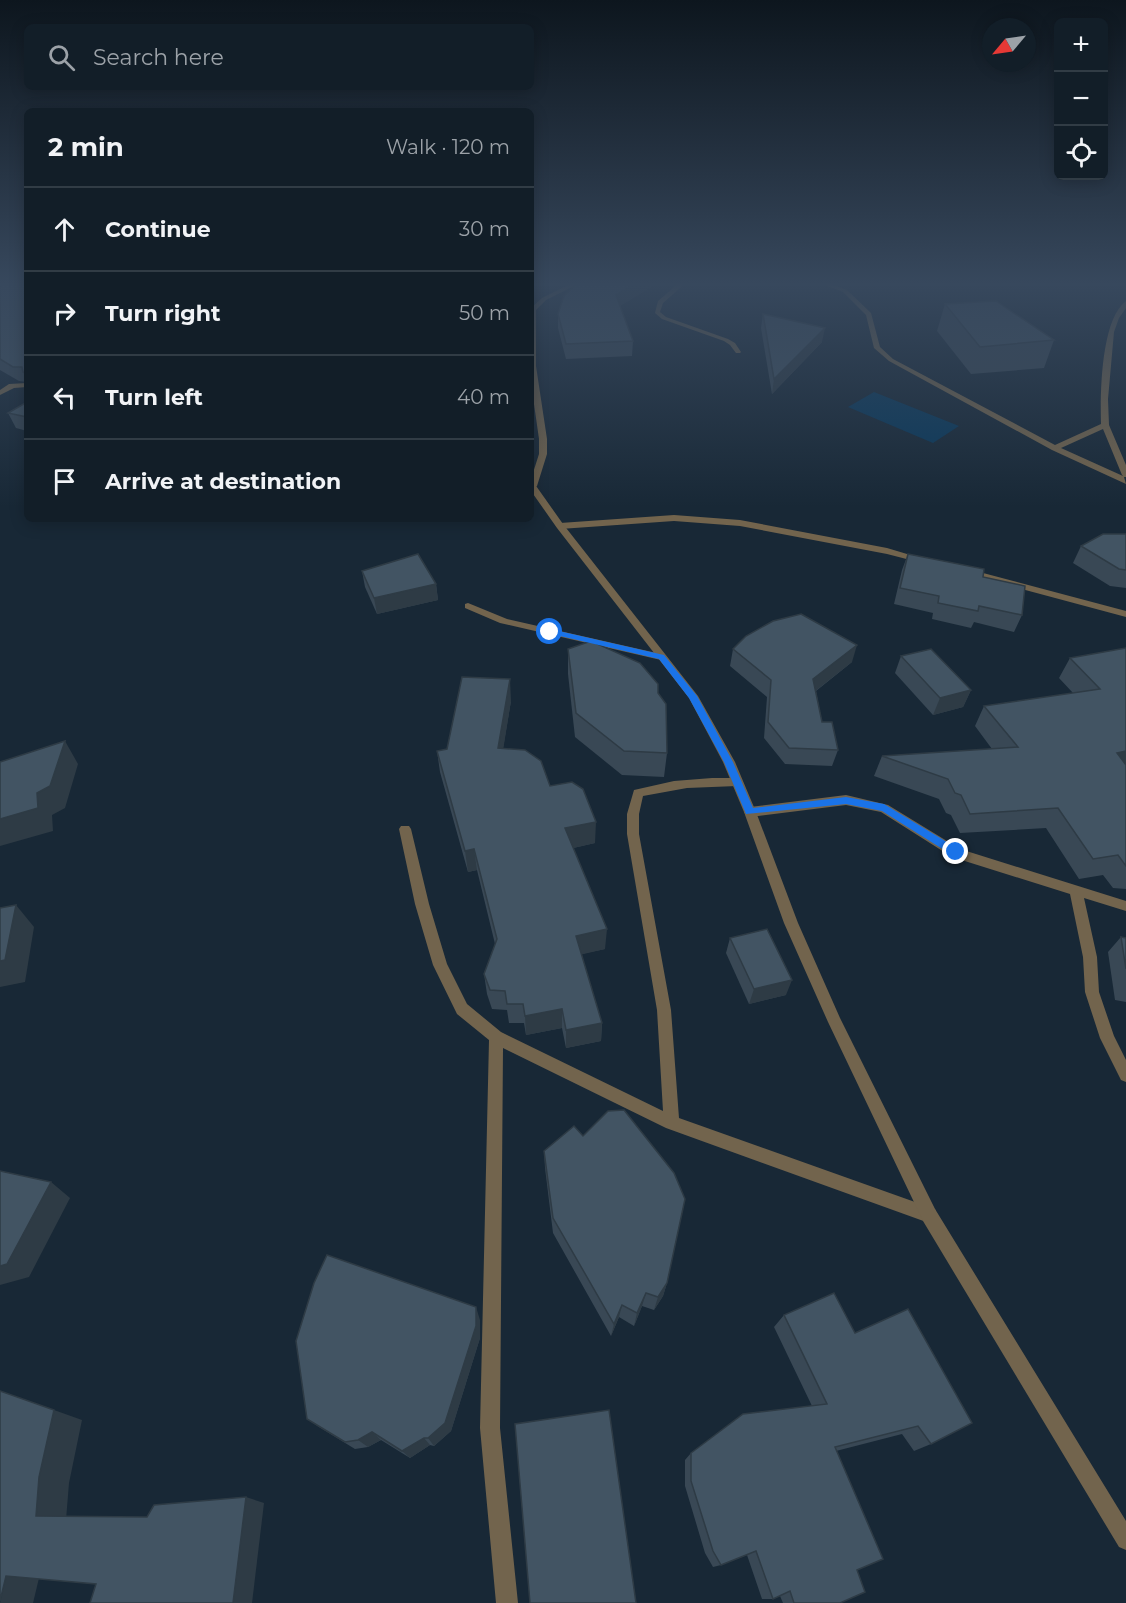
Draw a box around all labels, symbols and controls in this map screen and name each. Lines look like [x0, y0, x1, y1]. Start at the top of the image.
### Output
north arrow [982, 18, 1036, 72]
map controls [1054, 18, 1108, 180]
button: + [1054, 18, 1108, 72]
search box [24, 24, 534, 90]
icon: search [45, 41, 78, 74]
text: Search here [93, 44, 224, 71]
button: − [1054, 72, 1108, 126]
button: locate [1054, 126, 1108, 180]
text: 2 min [48, 131, 124, 163]
text: Walk · 120 m [386, 135, 510, 159]
icon: ahead [48, 213, 81, 246]
text: Continue [105, 216, 211, 243]
text: 30 m [459, 217, 510, 241]
icon: right [48, 297, 81, 330]
text: Turn right [105, 300, 220, 327]
text: 50 m [459, 301, 510, 325]
icon: left [48, 381, 81, 414]
text: Turn left [105, 384, 203, 411]
text: 40 m [457, 385, 510, 409]
icon: arrive [48, 465, 81, 498]
text: Arrive at destination [105, 468, 341, 495]
route start [536, 618, 562, 644]
route end [942, 838, 968, 864]

